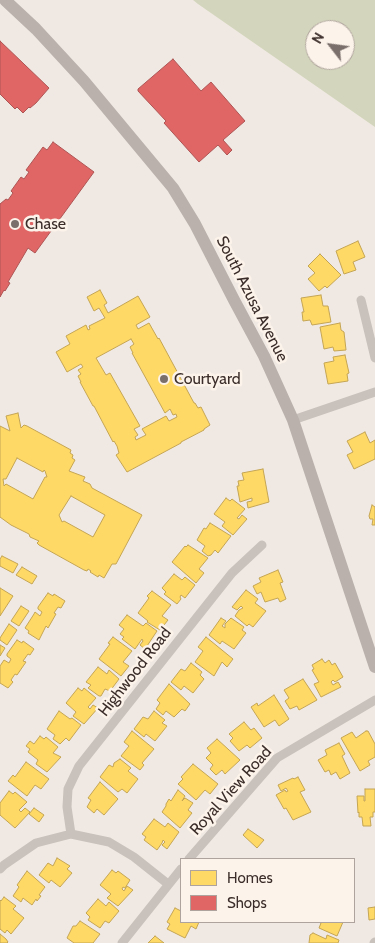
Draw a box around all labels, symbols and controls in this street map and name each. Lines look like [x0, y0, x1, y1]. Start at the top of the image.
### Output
north arrow [305, 20, 355, 70]
text: N [308, 29, 328, 47]
place label: Chase [25, 214, 66, 234]
marker: Chase [9, 218, 21, 230]
street label: South Azusa Avenue [212, 233, 292, 365]
place label: Courtyard [174, 369, 241, 389]
marker: Courtyard [158, 373, 170, 385]
street label: Highwood Road [94, 624, 176, 720]
street label: Royal View Road [186, 743, 276, 839]
legend [180, 858, 355, 923]
text: Homes [227, 869, 273, 887]
text: Shops [227, 894, 267, 912]

